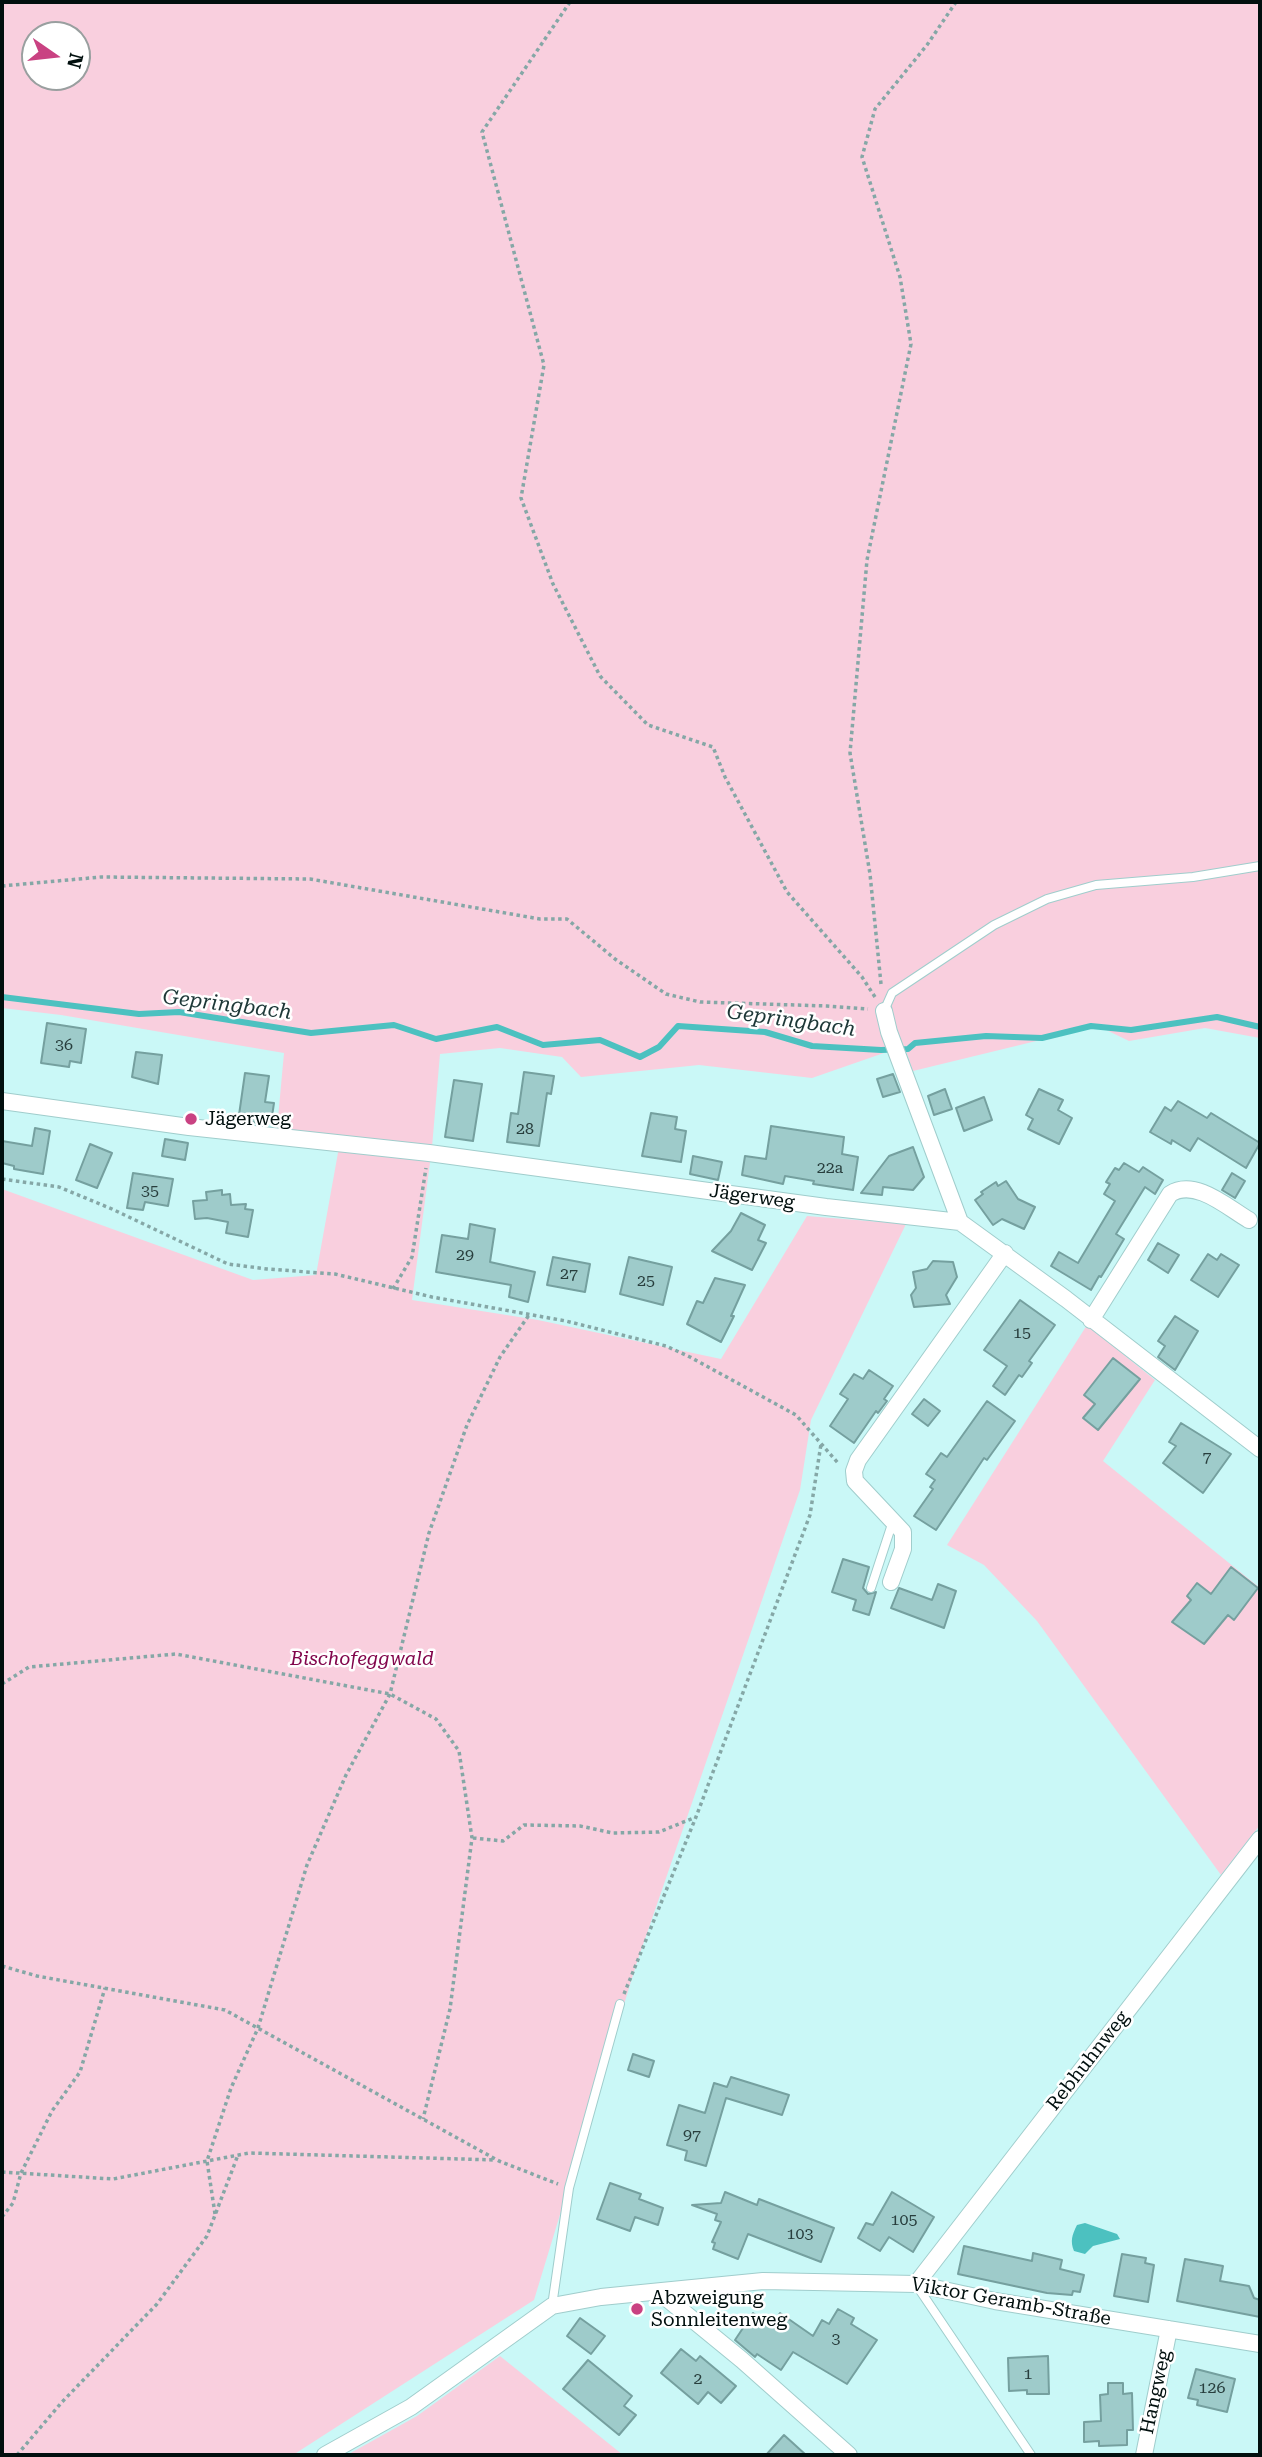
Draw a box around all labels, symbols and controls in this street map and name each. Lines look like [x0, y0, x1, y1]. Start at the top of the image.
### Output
north arrow [21, 21, 91, 91]
text: N [62, 51, 88, 71]
water label: Gepringbach [161, 985, 293, 1025]
water label: Gepringbach [725, 1000, 857, 1042]
house number: 36 [55, 1035, 73, 1055]
place label: Jägerweg [205, 1108, 291, 1130]
marker: Jägerweg [183, 1111, 199, 1127]
house number: 28 [516, 1119, 534, 1139]
house number: 22a [817, 1158, 843, 1178]
street label: Jägerweg [708, 1180, 796, 1214]
house number: 35 [141, 1181, 159, 1201]
house number: 29 [456, 1245, 474, 1265]
house number: 27 [560, 1264, 578, 1284]
house number: 25 [637, 1271, 655, 1291]
house number: 15 [1013, 1323, 1031, 1343]
house number: 7 [1203, 1447, 1211, 1467]
park label: Bischofeggwald [290, 1648, 434, 1670]
street label: Rebhuhnweg [1042, 2007, 1134, 2115]
house number: 97 [683, 2125, 701, 2145]
house number: 105 [891, 2210, 917, 2230]
house number: 103 [787, 2224, 813, 2244]
street label: Viktor Geramb-Straße [909, 2273, 1113, 2331]
place label: Abzweigung Sonnleitenweg [651, 2287, 787, 2331]
marker: Abzweigung Sonnleitenweg [629, 2301, 645, 2317]
house number: 3 [832, 2329, 840, 2349]
street label: Hangweg [1136, 2348, 1176, 2436]
house number: 1 [1024, 2364, 1032, 2384]
house number: 2 [694, 2369, 702, 2389]
house number: 126 [1199, 2378, 1225, 2398]

